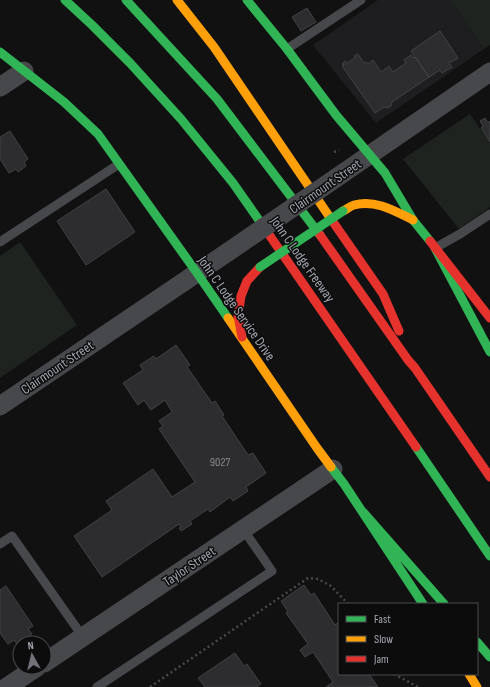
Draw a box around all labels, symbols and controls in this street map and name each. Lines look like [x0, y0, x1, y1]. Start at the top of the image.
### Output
street label: Clairmount Street [286, 155, 365, 218]
street label: John C Lodge Freeway [266, 212, 339, 306]
street label: John C Lodge Service Drive [194, 252, 279, 364]
street label: Clairmount Street [18, 337, 97, 398]
house number: 9027 [210, 455, 230, 470]
street label: Taylor Street [160, 543, 219, 590]
legend [338, 603, 478, 675]
text: Fast [374, 612, 391, 627]
text: Slow [374, 632, 393, 647]
north arrow [12, 635, 52, 675]
text: N [27, 639, 35, 652]
text: Jam [373, 652, 389, 667]

